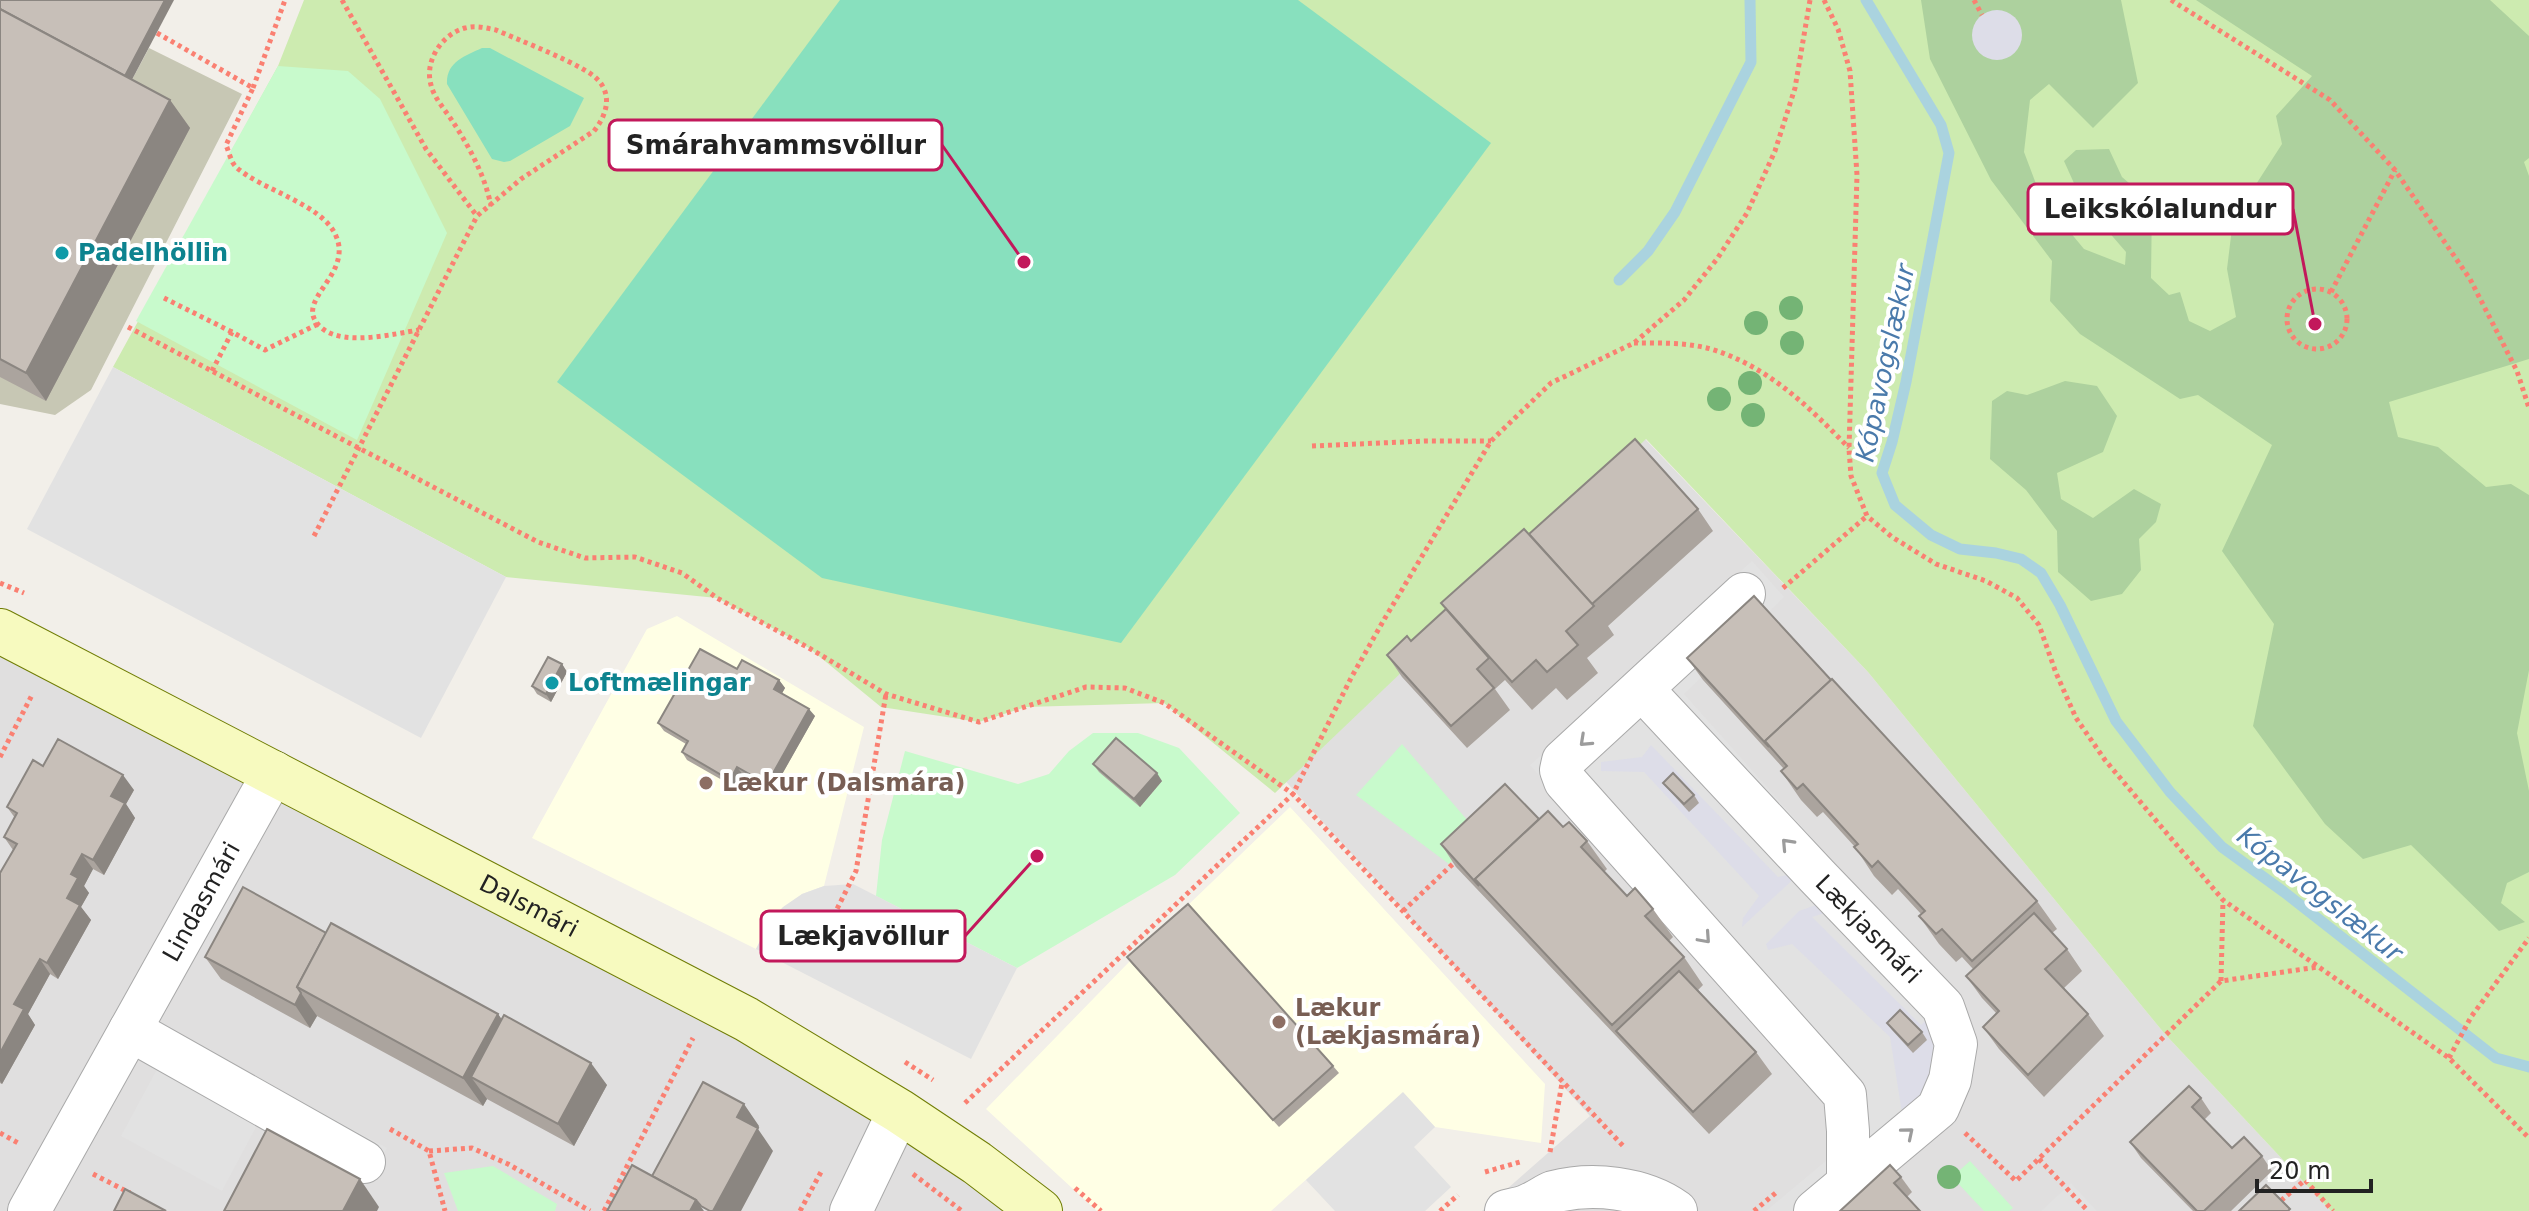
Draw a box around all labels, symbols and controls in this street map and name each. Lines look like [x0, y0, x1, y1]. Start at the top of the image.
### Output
callout: Smárahvammsvöllur [609, 120, 942, 170]
text: Smárahvammsvöllur [626, 130, 926, 160]
callout: Leikskólalundur [2028, 184, 2293, 234]
text: Leikskólalundur [2044, 194, 2277, 224]
place label: Padelhöllin [78, 239, 228, 267]
marker: Padelhöllin [53, 244, 71, 262]
water label: Kópavogslækur [1849, 259, 1921, 464]
place label: Loftmælingar [568, 669, 751, 697]
marker: Loftmælingar [543, 674, 561, 692]
one-way arrow [1579, 732, 1594, 746]
place label: Lækur (Dalsmára) [722, 769, 965, 797]
marker: Lækur (Dalsmára) [697, 774, 715, 792]
water label: Kópavogslækur [2232, 820, 2410, 969]
street label: Lindasmári [157, 837, 246, 967]
one-way arrow [1782, 838, 1796, 853]
street label: Dalsmári [475, 869, 583, 943]
street label: Lækjasmári [1810, 869, 1927, 989]
callout: Lækjavöllur [761, 911, 965, 961]
text: Lækjavöllur [777, 921, 949, 951]
one-way arrow [1695, 928, 1709, 943]
place label: Lækur (Lækjasmára) [1295, 994, 1481, 1050]
marker: Lækur (Lækjasmára) [1270, 1013, 1288, 1031]
one-way arrow [1898, 1128, 1913, 1143]
scale bar [2257, 1143, 2371, 1193]
text: 20 m [2269, 1157, 2331, 1185]

